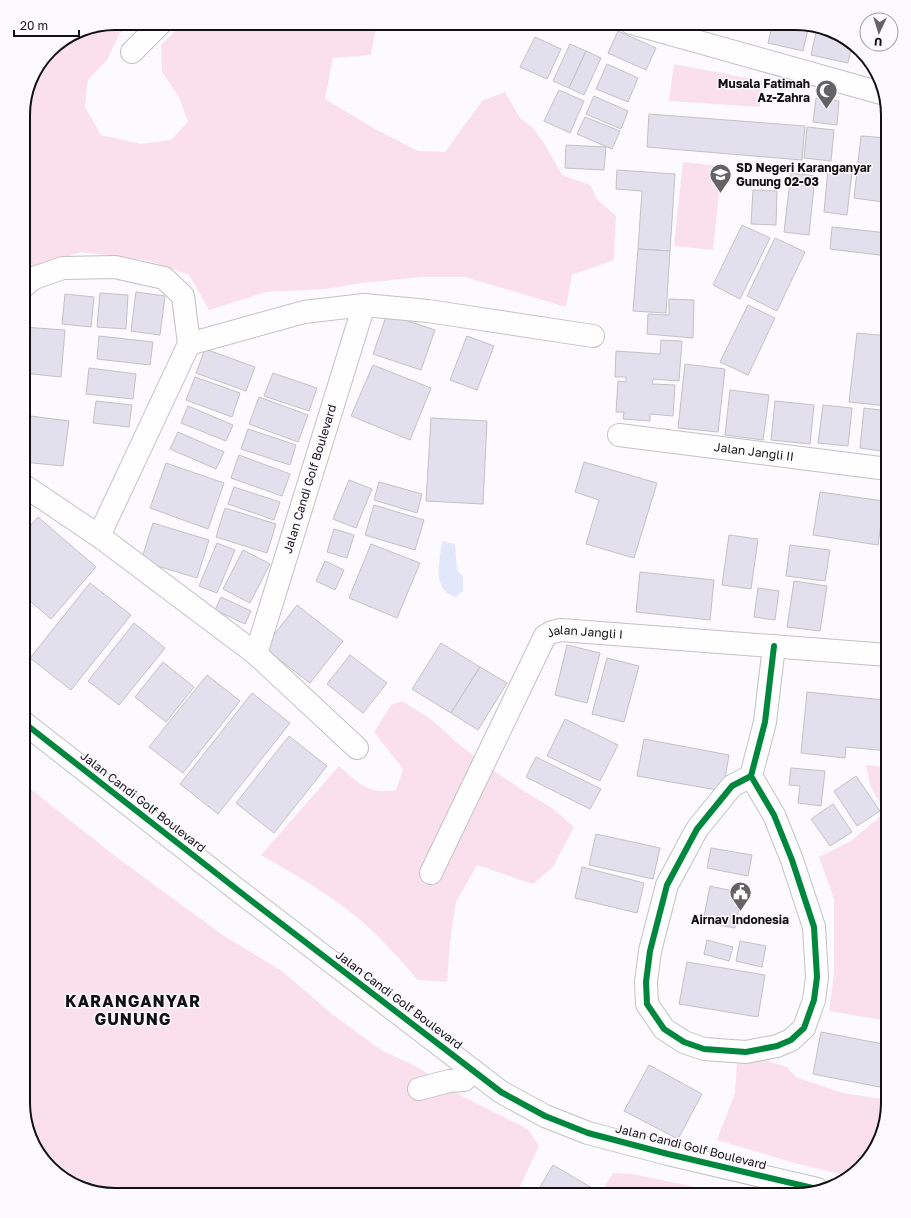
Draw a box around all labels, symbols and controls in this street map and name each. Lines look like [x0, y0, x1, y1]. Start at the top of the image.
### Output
scale bar [14, 12, 79, 38]
north arrow [859, 12, 899, 52]
text: 20 m [20, 18, 48, 33]
text: U [874, 36, 883, 49]
place label: Musala Fatimah Az-Zahra [718, 76, 810, 105]
mosque icon: Musala Fatimah Az-Zahra [813, 78, 839, 111]
place label: SD Negeri Karanganyar Gunung 02-03 [736, 160, 872, 189]
school or university icon: SD Negeri Karanganyar Gunung 02-03 [708, 162, 734, 195]
street label: Jalan Candi Golf Boulevard [280, 403, 339, 555]
street label: Jalan Jangli II [713, 439, 795, 464]
street label: Jalan Jangli I [543, 622, 623, 642]
street label: Jalan Candi Golf Boulevard [78, 748, 209, 855]
public building icon: Airnav Indonesia [727, 880, 753, 913]
place label: Airnav Indonesia [691, 912, 789, 927]
street label: Jalan Candi Golf Boulevard [333, 947, 466, 1052]
district label: KARANGANYAR GUNUNG [65, 991, 201, 1029]
street label: Jalan Candi Golf Boulevard [614, 1120, 768, 1173]

